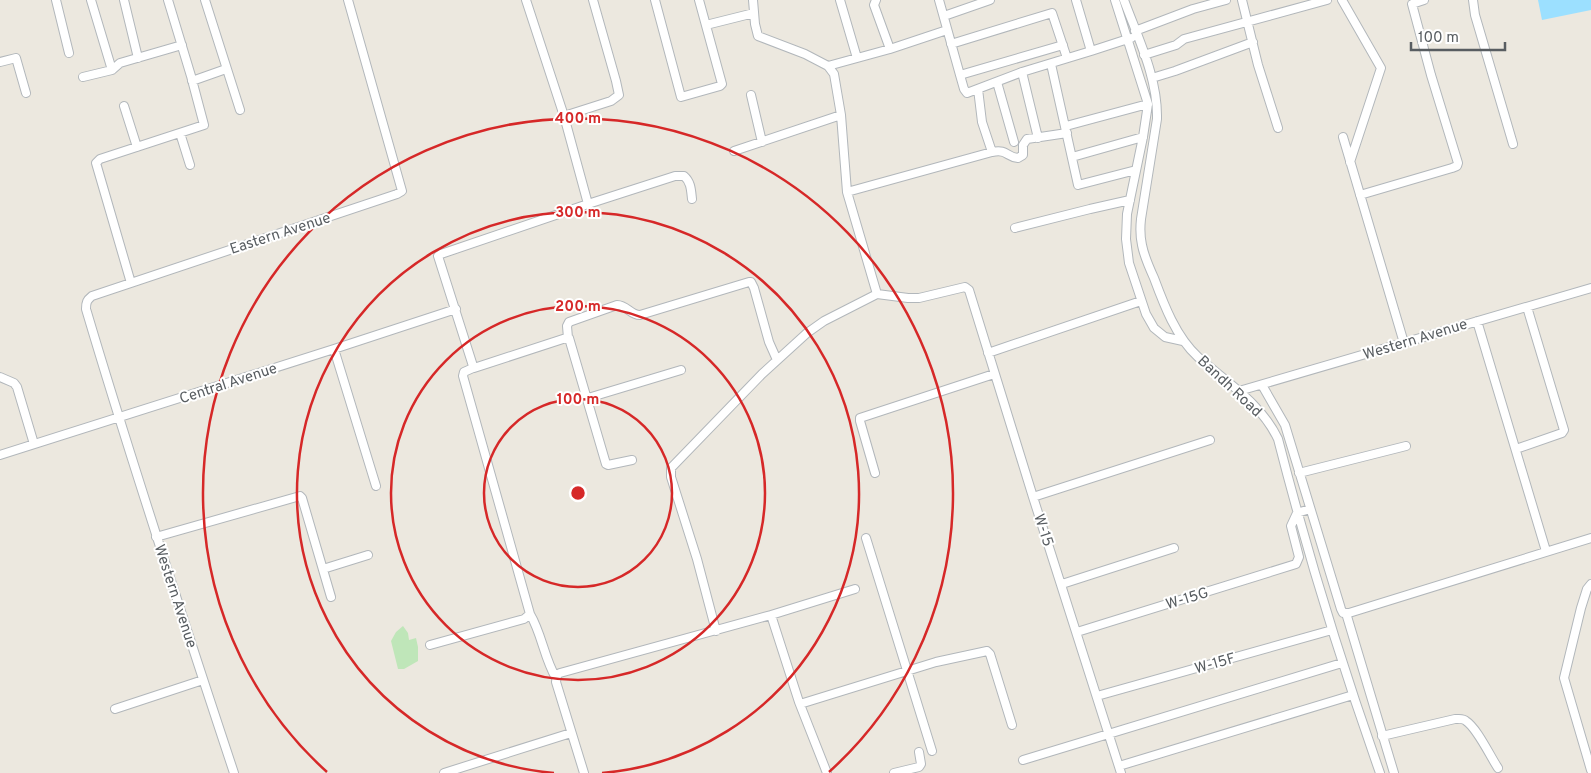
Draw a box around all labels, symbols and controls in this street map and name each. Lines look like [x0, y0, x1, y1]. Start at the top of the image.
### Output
scale bar [1411, 20, 1505, 52]
text: 100 m [1418, 29, 1459, 48]
text: 400 m [555, 110, 601, 129]
text: 300 m [555, 204, 601, 223]
street label: Eastern Avenue [228, 209, 333, 260]
text: 200 m [555, 298, 601, 317]
street label: Western Avenue [1361, 316, 1470, 365]
street label: Bandh Road [1193, 352, 1265, 422]
street label: Central Avenue [177, 360, 280, 409]
text: 100 m [557, 391, 599, 410]
centre of rings [569, 484, 587, 502]
street label: W-15 [1028, 512, 1057, 549]
street label: Western Avenue [149, 542, 200, 651]
street label: W-15G [1164, 584, 1211, 615]
street label: W-15F [1193, 650, 1238, 679]

